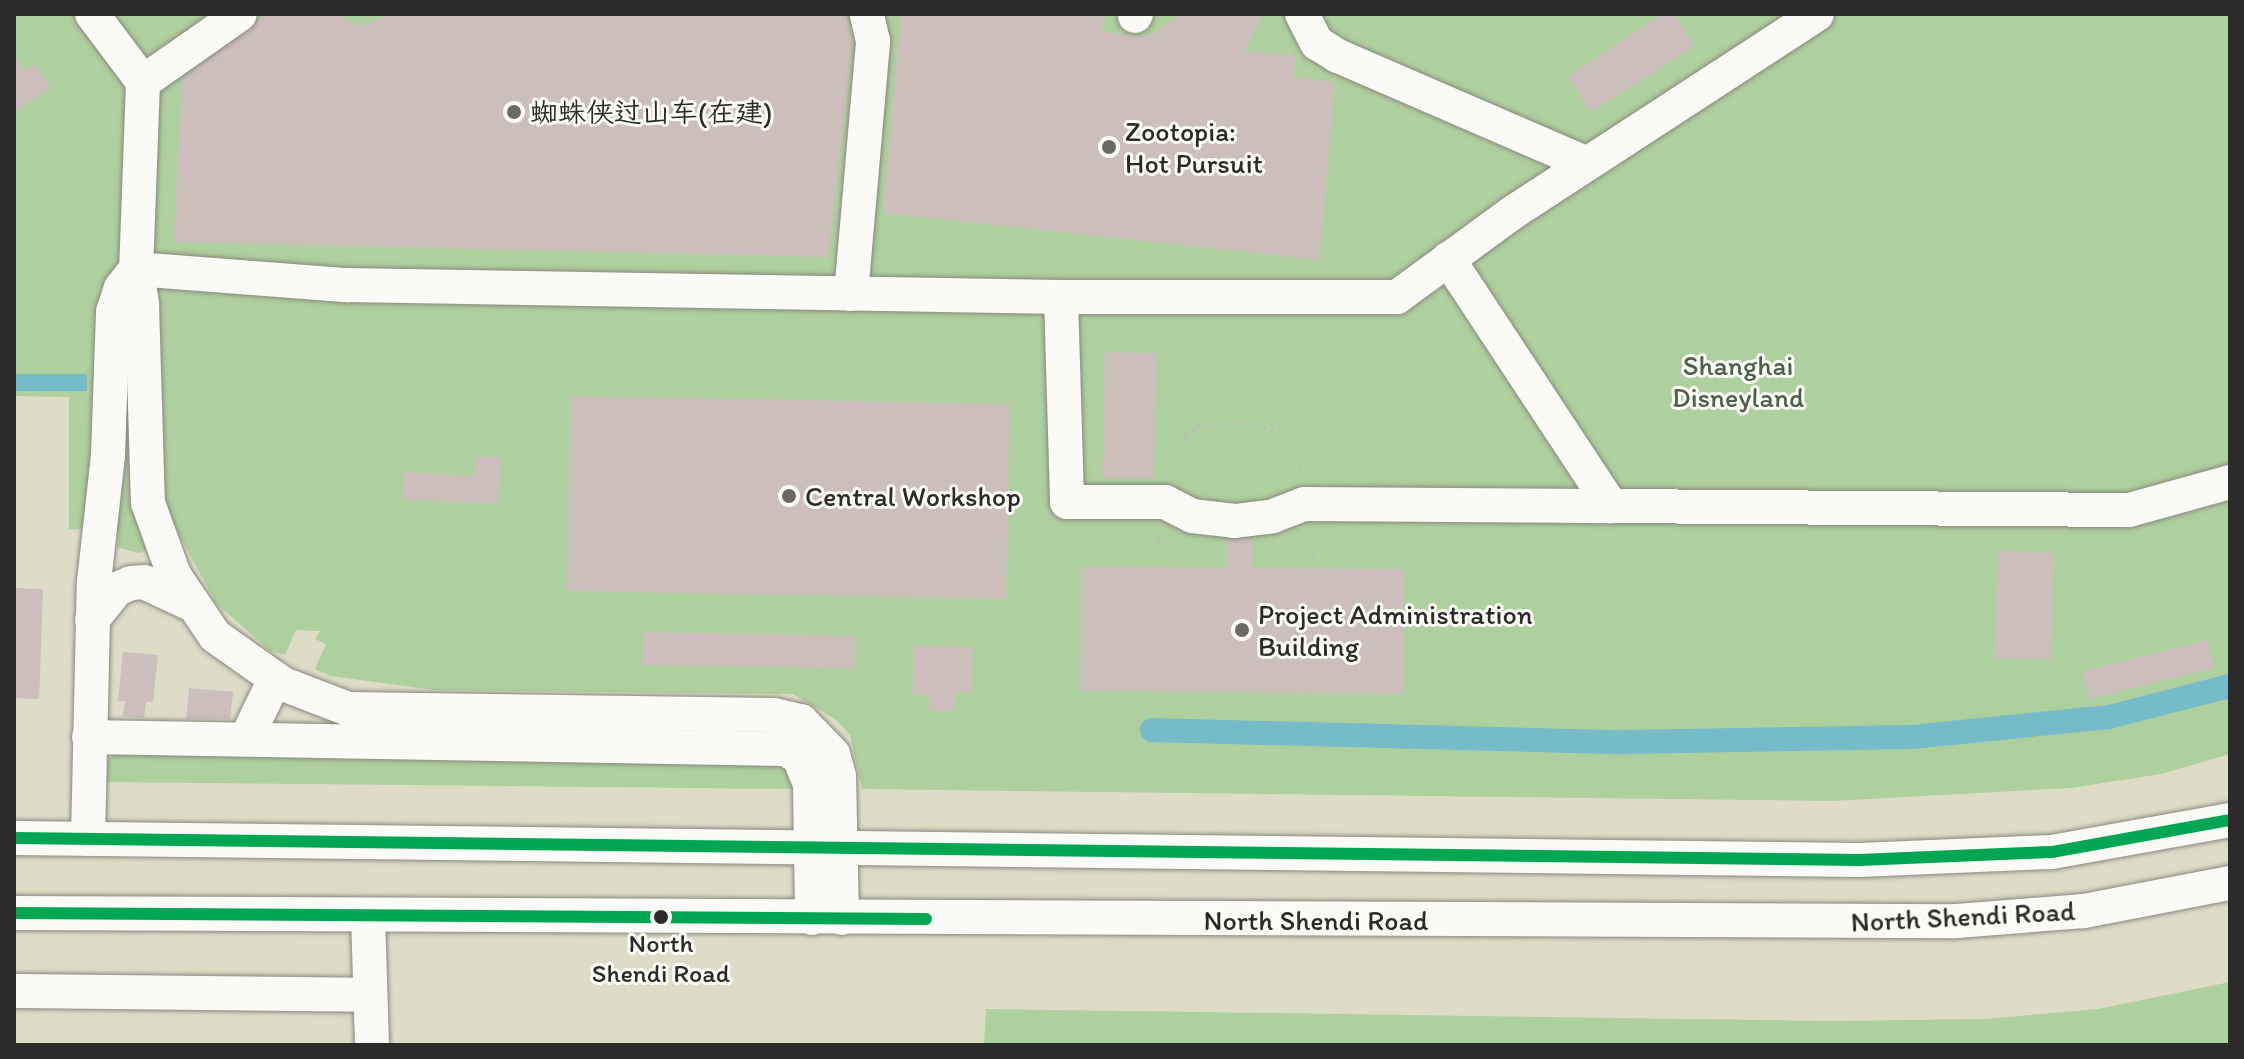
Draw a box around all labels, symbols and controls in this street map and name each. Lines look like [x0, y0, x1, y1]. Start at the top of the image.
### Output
place label: 蜘蛛侠过山车(在建) [530, 95, 772, 129]
marker: 蜘蛛侠过山车(在建) [505, 103, 523, 121]
place label: Zootopia: Hot Pursuit [1125, 114, 1263, 180]
marker: Zootopia: Hot Pursuit [1100, 138, 1118, 156]
park label: Shanghai Disneyland [1672, 348, 1804, 414]
place label: Central Workshop [805, 479, 1020, 513]
marker: Central Workshop [780, 487, 798, 505]
place label: Project Administration Building [1258, 597, 1531, 663]
marker: Project Administration Building [1233, 621, 1251, 639]
street label: North Shendi Road [1850, 893, 2076, 939]
street label: North Shendi Road [1204, 903, 1428, 937]
marker: North Shendi Road [653, 909, 669, 925]
place label: North Shendi Road [592, 928, 730, 990]

